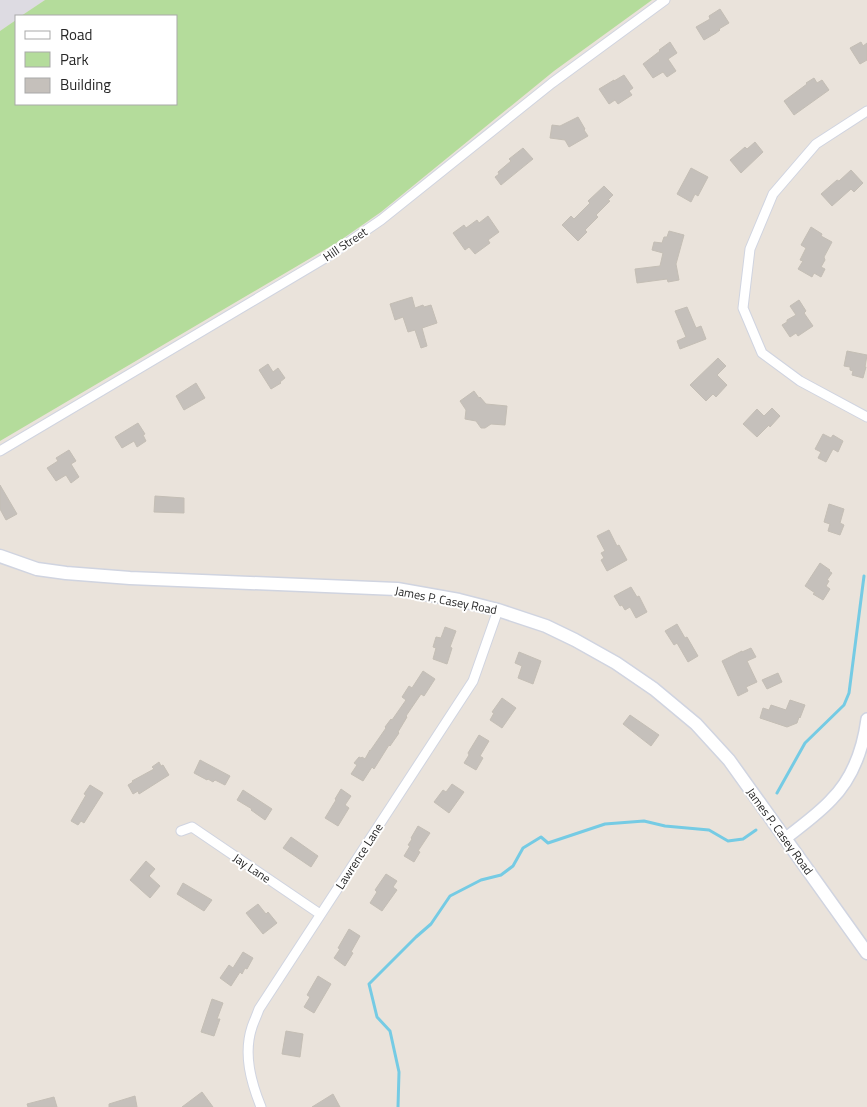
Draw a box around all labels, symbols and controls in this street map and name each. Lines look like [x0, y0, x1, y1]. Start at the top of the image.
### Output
legend [15, 15, 178, 105]
text: Road [60, 23, 92, 46]
text: Park [60, 48, 89, 71]
text: Building [60, 73, 111, 96]
street label: Hill Street [319, 222, 372, 266]
street label: James P. Casey Road [393, 581, 499, 619]
street label: James P. Casey Road [742, 783, 818, 879]
street label: Lawrence Lane [330, 819, 388, 893]
street label: Jay Lane [229, 848, 275, 888]

